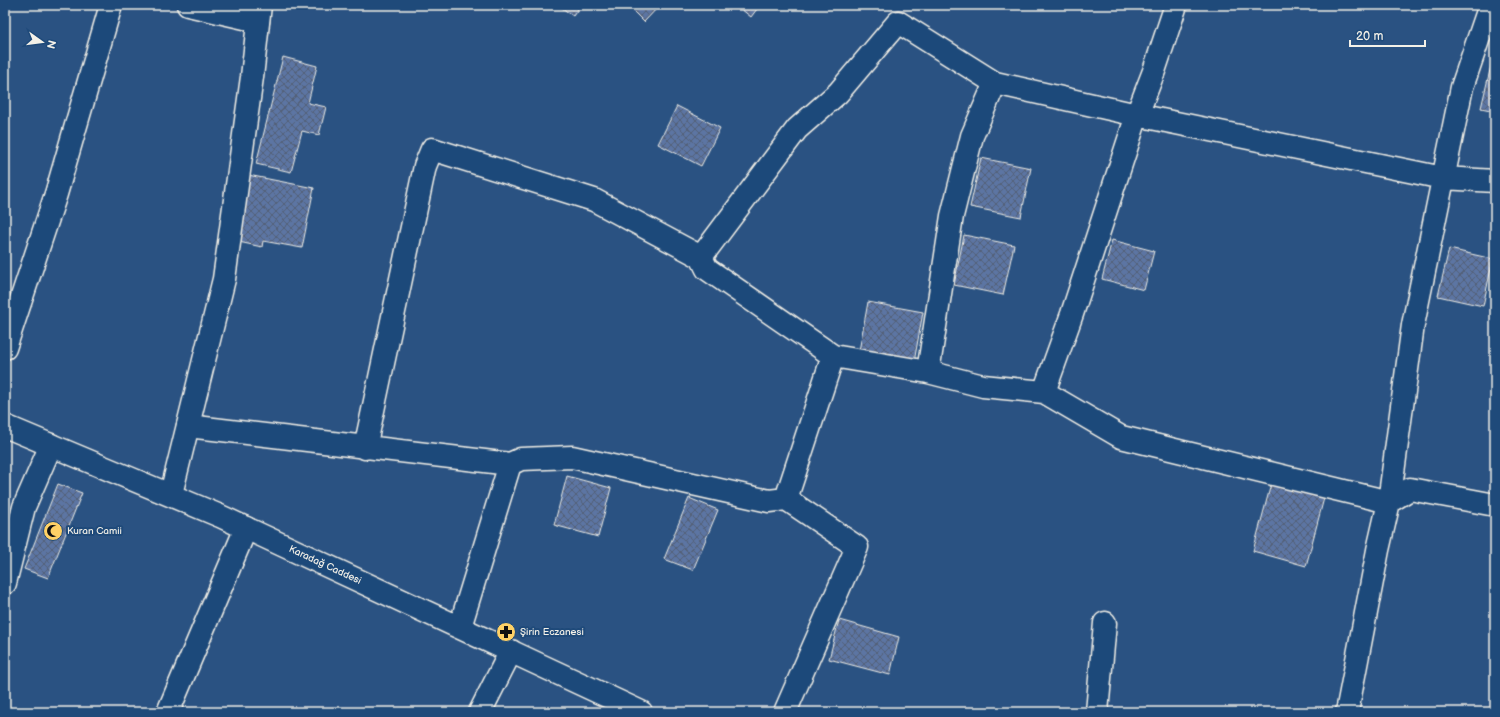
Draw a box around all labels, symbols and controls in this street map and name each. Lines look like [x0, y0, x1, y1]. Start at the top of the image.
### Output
north arrow [22, 22, 62, 62]
scale bar [1350, 22, 1425, 48]
text: 20 m [1356, 29, 1383, 44]
text: N [44, 39, 59, 50]
mosque icon: Kuran Camii [42, 520, 64, 542]
place label: Kuran Camii [67, 525, 122, 537]
street label: Karadağ Caddesi [287, 543, 363, 587]
pharmacy icon: Şirin Eczanesi [495, 621, 517, 643]
place label: Şirin Eczanesi [520, 626, 584, 638]

